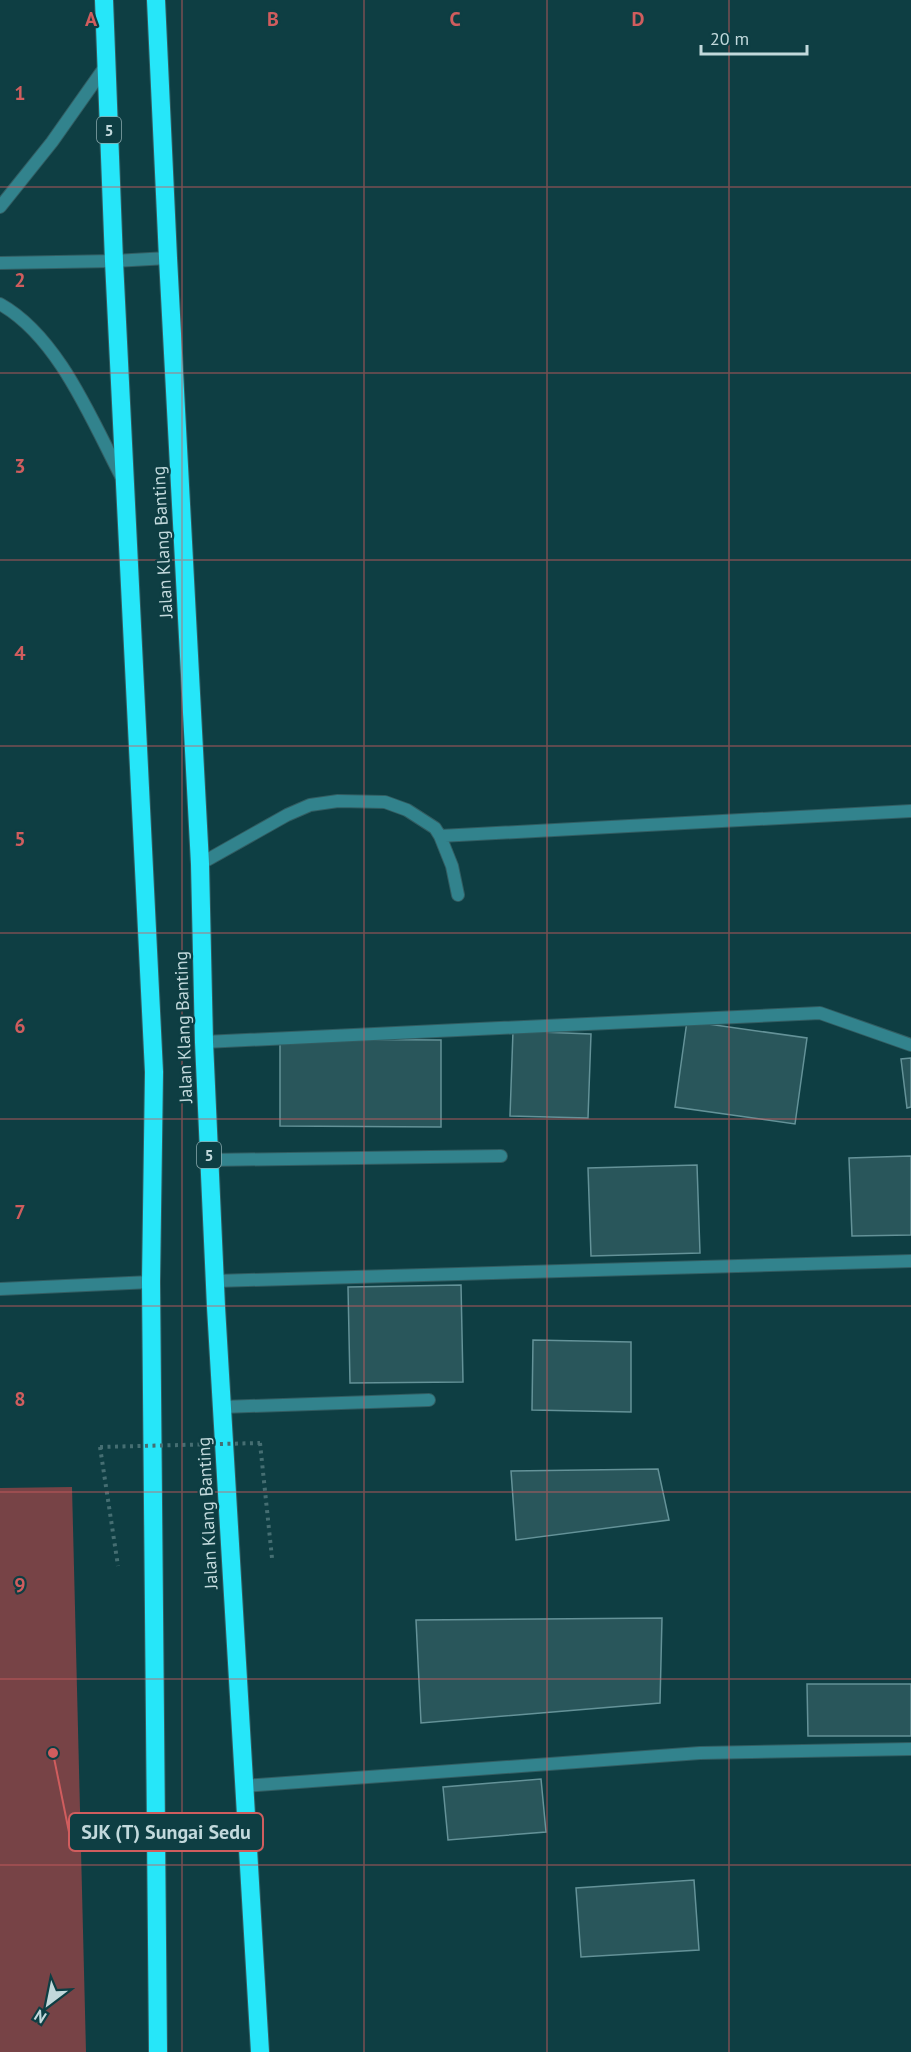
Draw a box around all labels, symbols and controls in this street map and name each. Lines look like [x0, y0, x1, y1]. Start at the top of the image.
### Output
text: A [85, 6, 98, 32]
text: B [267, 6, 279, 32]
text: C [449, 6, 461, 32]
text: D [632, 6, 645, 32]
scale bar [701, 18, 808, 56]
text: 20 m [710, 27, 749, 50]
text: 1 [14, 80, 26, 106]
road number: 5 [97, 117, 121, 143]
text: 2 [14, 267, 26, 293]
text: 3 [14, 453, 26, 479]
street label: Jalan Klang Banting [147, 465, 178, 620]
text: 4 [14, 640, 26, 666]
text: 5 [14, 826, 26, 852]
street label: Jalan Klang Banting [169, 951, 197, 1104]
text: 6 [14, 1013, 26, 1039]
road number: 5 [197, 1142, 221, 1168]
text: 7 [14, 1199, 26, 1225]
text: 8 [14, 1386, 26, 1412]
street label: Jalan Klang Banting [192, 1436, 223, 1591]
text: 9 [14, 1572, 26, 1598]
callout: SJK (T) Sungai Sedu [69, 1813, 263, 1851]
text: SJK (T) Sungai Sedu [81, 1819, 251, 1845]
north arrow [18, 1974, 78, 2034]
text: N [30, 2005, 50, 2028]

